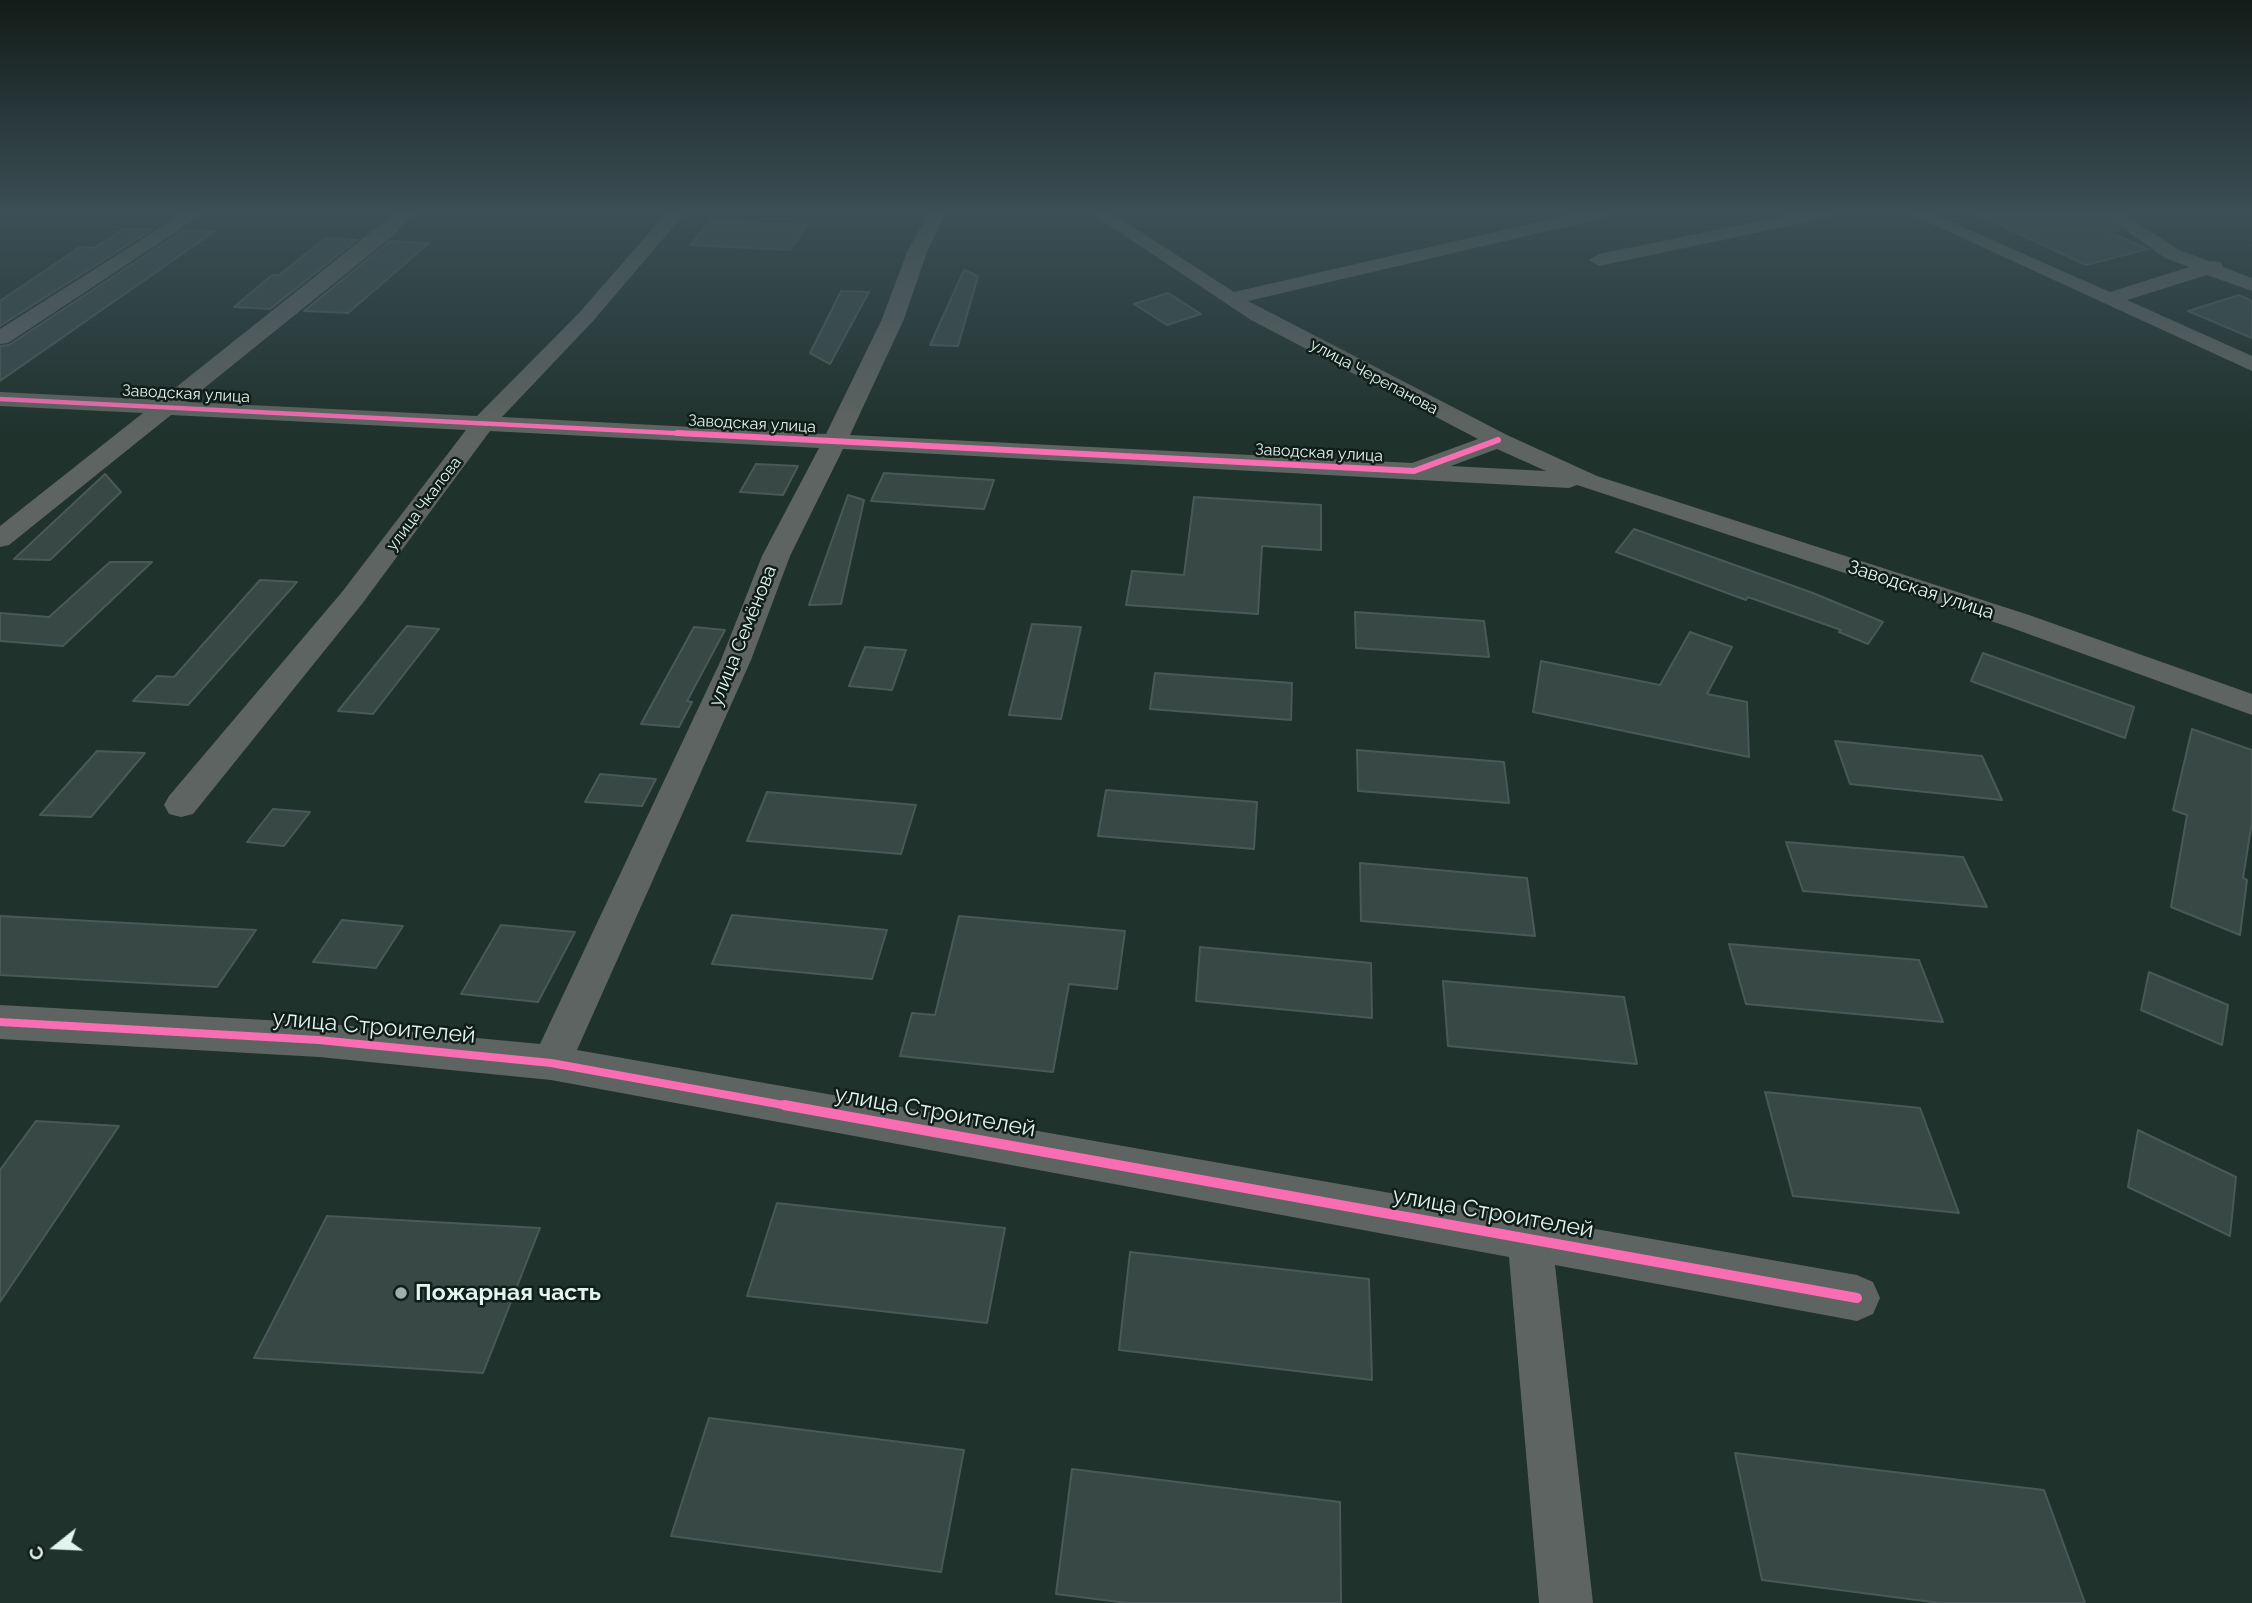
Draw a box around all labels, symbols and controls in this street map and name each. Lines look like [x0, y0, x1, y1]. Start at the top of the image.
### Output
street label: улица Черепанова [1307, 335, 1441, 419]
street label: Заводская улица [121, 381, 251, 407]
street label: Заводская улица [687, 411, 817, 437]
street label: Заводская улица [1254, 440, 1384, 466]
street label: улица Чкалова [382, 453, 466, 555]
street label: Заводская улица [1845, 556, 1997, 624]
street label: улица Семёнова [704, 562, 782, 710]
street label: улица Строителей [271, 1004, 477, 1050]
street label: улица Строителей [832, 1081, 1038, 1143]
street label: улица Строителей [1390, 1182, 1596, 1244]
place label: Пожарная часть [415, 1279, 601, 1307]
marker: Пожарная часть [393, 1285, 409, 1301]
north arrow [21, 1512, 91, 1582]
text: С [24, 1544, 49, 1563]

